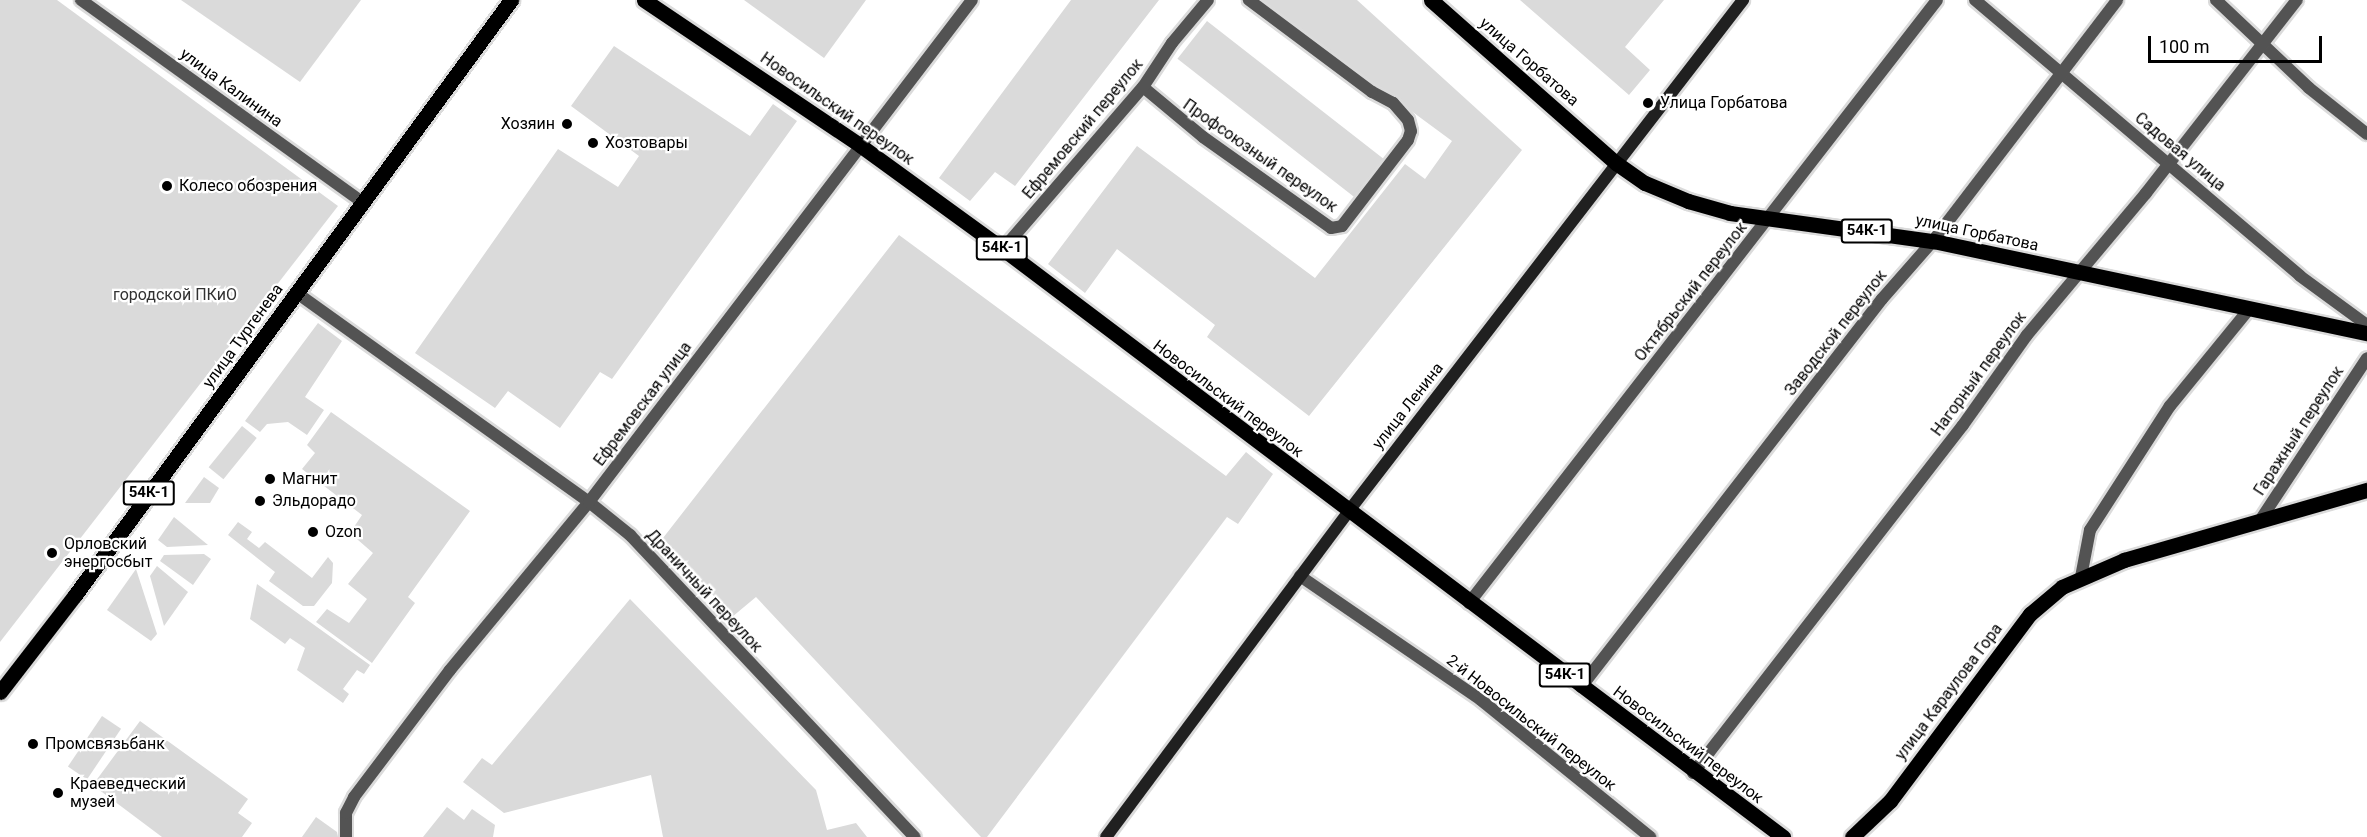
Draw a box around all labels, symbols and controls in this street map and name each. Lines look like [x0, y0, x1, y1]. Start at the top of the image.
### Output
street label: улица Горбатова [1475, 14, 1583, 110]
scale bar [2151, 24, 2325, 62]
text: 100 m [2159, 36, 2210, 57]
street label: улица Калинина [176, 44, 286, 132]
street label: Новосильский переулок [756, 49, 918, 169]
street label: Ефремовский переулок [1019, 55, 1147, 203]
place label: Улица Горбатова [1660, 93, 1787, 113]
street label: Профсоюзный переулок [1179, 95, 1341, 217]
marker: Улица Горбатова [1641, 96, 1655, 110]
street label: Садовая улица [2131, 109, 2229, 195]
place label: Хозяин [501, 114, 555, 134]
marker: Хозяин [560, 117, 574, 131]
place label: Хозтовары [605, 133, 688, 153]
marker: Хозтовары [586, 136, 600, 150]
place label: Колесо обозрения [179, 176, 317, 196]
marker: Колесо обозрения [160, 179, 174, 193]
street label: улица Горбатова [1914, 211, 2040, 255]
street label: Октябрьский переулок [1631, 219, 1751, 365]
road number: 54К-1 [1840, 219, 1894, 243]
road number: 54К-1 [975, 236, 1029, 260]
street label: Заводской переулок [1781, 266, 1891, 400]
street label: улица Тургенева [199, 280, 287, 392]
park label: городской ПКиО [113, 285, 237, 305]
street label: Нагорный переулок [1927, 308, 2031, 440]
street label: Новосильский переулок [1149, 336, 1307, 462]
street label: Ефремовская улица [590, 338, 696, 470]
street label: улица Ленина [1368, 359, 1448, 453]
street label: Гаражный переулок [2250, 363, 2348, 499]
place label: Магнит [282, 469, 338, 489]
marker: Магнит [263, 472, 277, 486]
road number: 54К-1 [122, 481, 176, 505]
place label: Эльдорадо [272, 491, 356, 511]
marker: Эльдорадо [253, 494, 267, 508]
place label: Ozon [325, 522, 362, 542]
marker: Ozon [306, 525, 320, 539]
street label: Драничный переулок [642, 526, 766, 656]
place label: Орловский энергосбыт [64, 534, 152, 572]
marker: Орловский энергосбыт [45, 546, 59, 560]
street label: улица Караулова Гора [1891, 620, 2007, 764]
street label: 2-й Новосильский переулок [1442, 651, 1620, 795]
road number: 54К-1 [1538, 663, 1592, 687]
street label: Новосильский переулок [1609, 682, 1767, 808]
place label: Промсвязьбанк [45, 734, 165, 754]
marker: Промсвязьбанк [26, 737, 40, 751]
place label: Краеведческий музей [70, 774, 186, 812]
marker: Краеведческий музей [51, 786, 65, 800]

